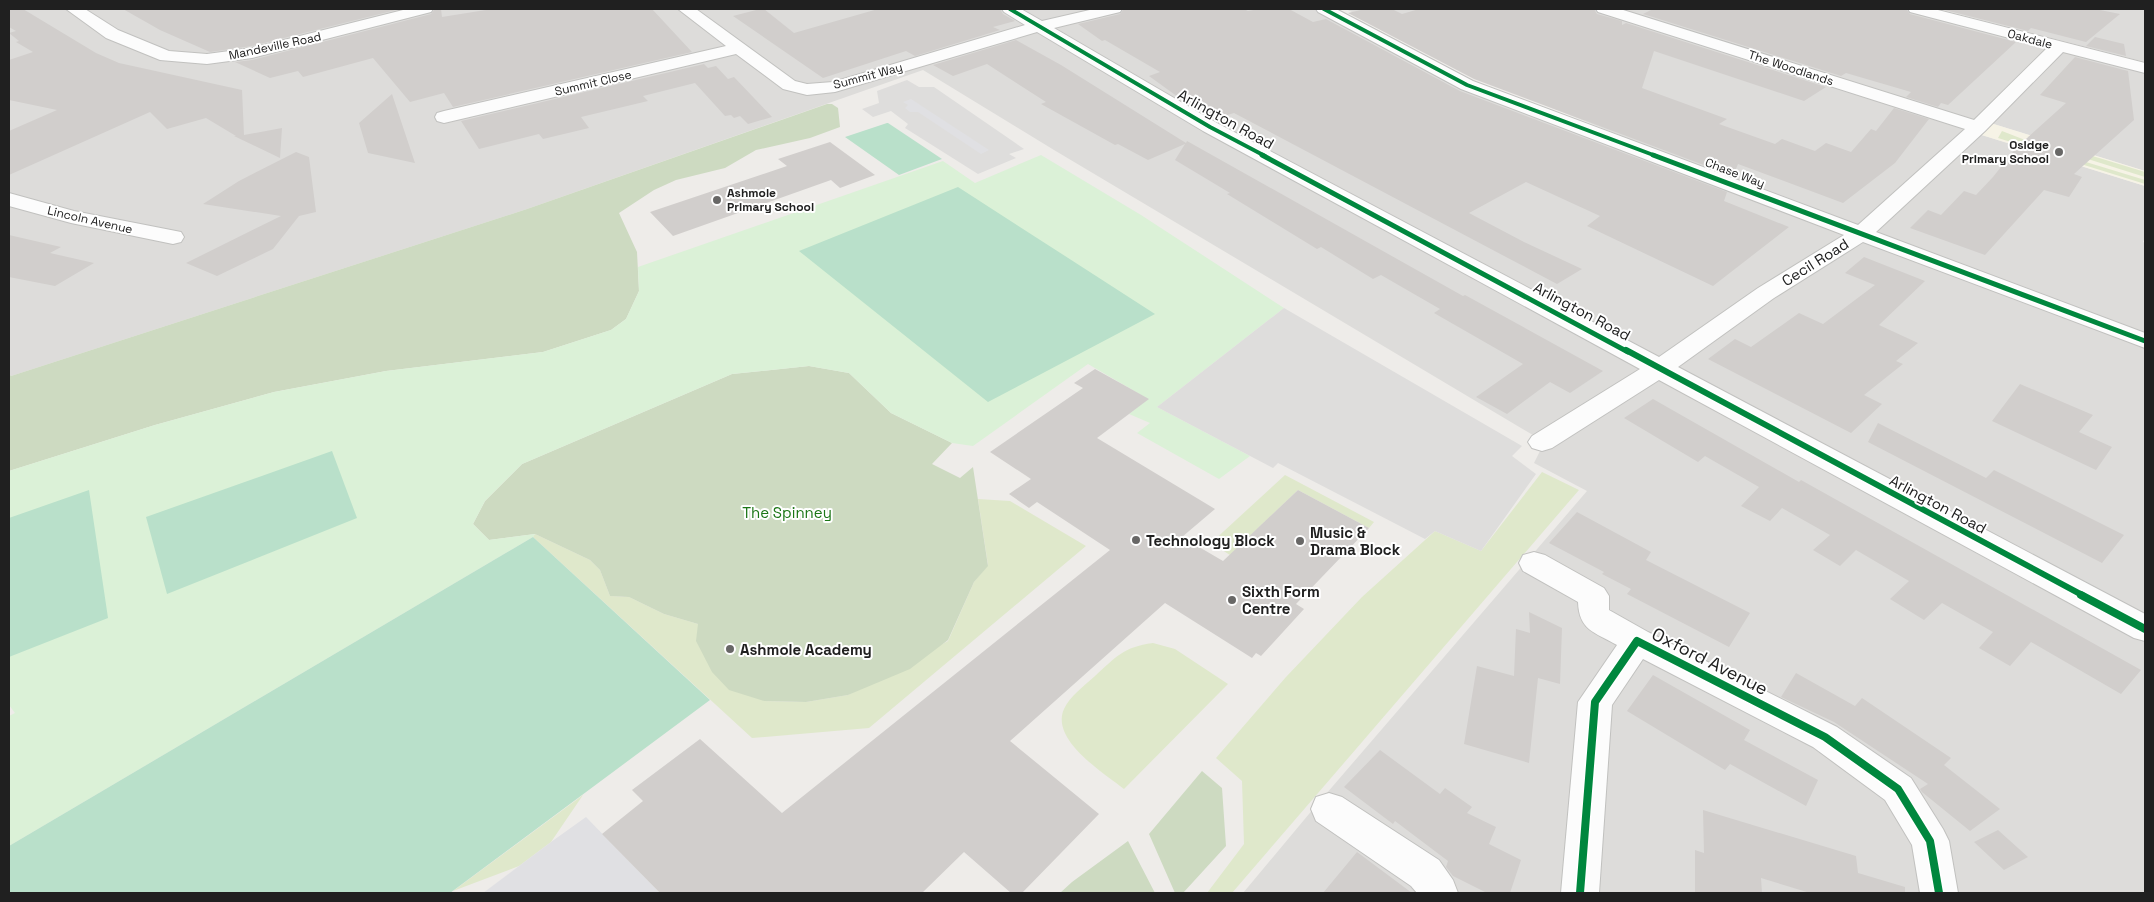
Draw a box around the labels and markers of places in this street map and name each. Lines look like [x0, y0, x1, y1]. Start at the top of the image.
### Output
place label: Osidge Primary School [1962, 137, 2049, 167]
marker: Osidge Primary School [2053, 146, 2065, 158]
place label: Ashmole Primary School [727, 185, 814, 215]
marker: Ashmole Primary School [711, 194, 723, 206]
place label: Music & Drama Block [1310, 523, 1401, 559]
place label: Technology Block [1146, 531, 1275, 550]
marker: Technology Block [1130, 534, 1142, 546]
marker: Music & Drama Block [1294, 535, 1306, 547]
place label: Sixth Form Centre [1242, 582, 1320, 618]
marker: Sixth Form Centre [1226, 594, 1238, 606]
place label: Ashmole Academy [740, 640, 872, 659]
marker: Ashmole Academy [724, 643, 736, 655]

